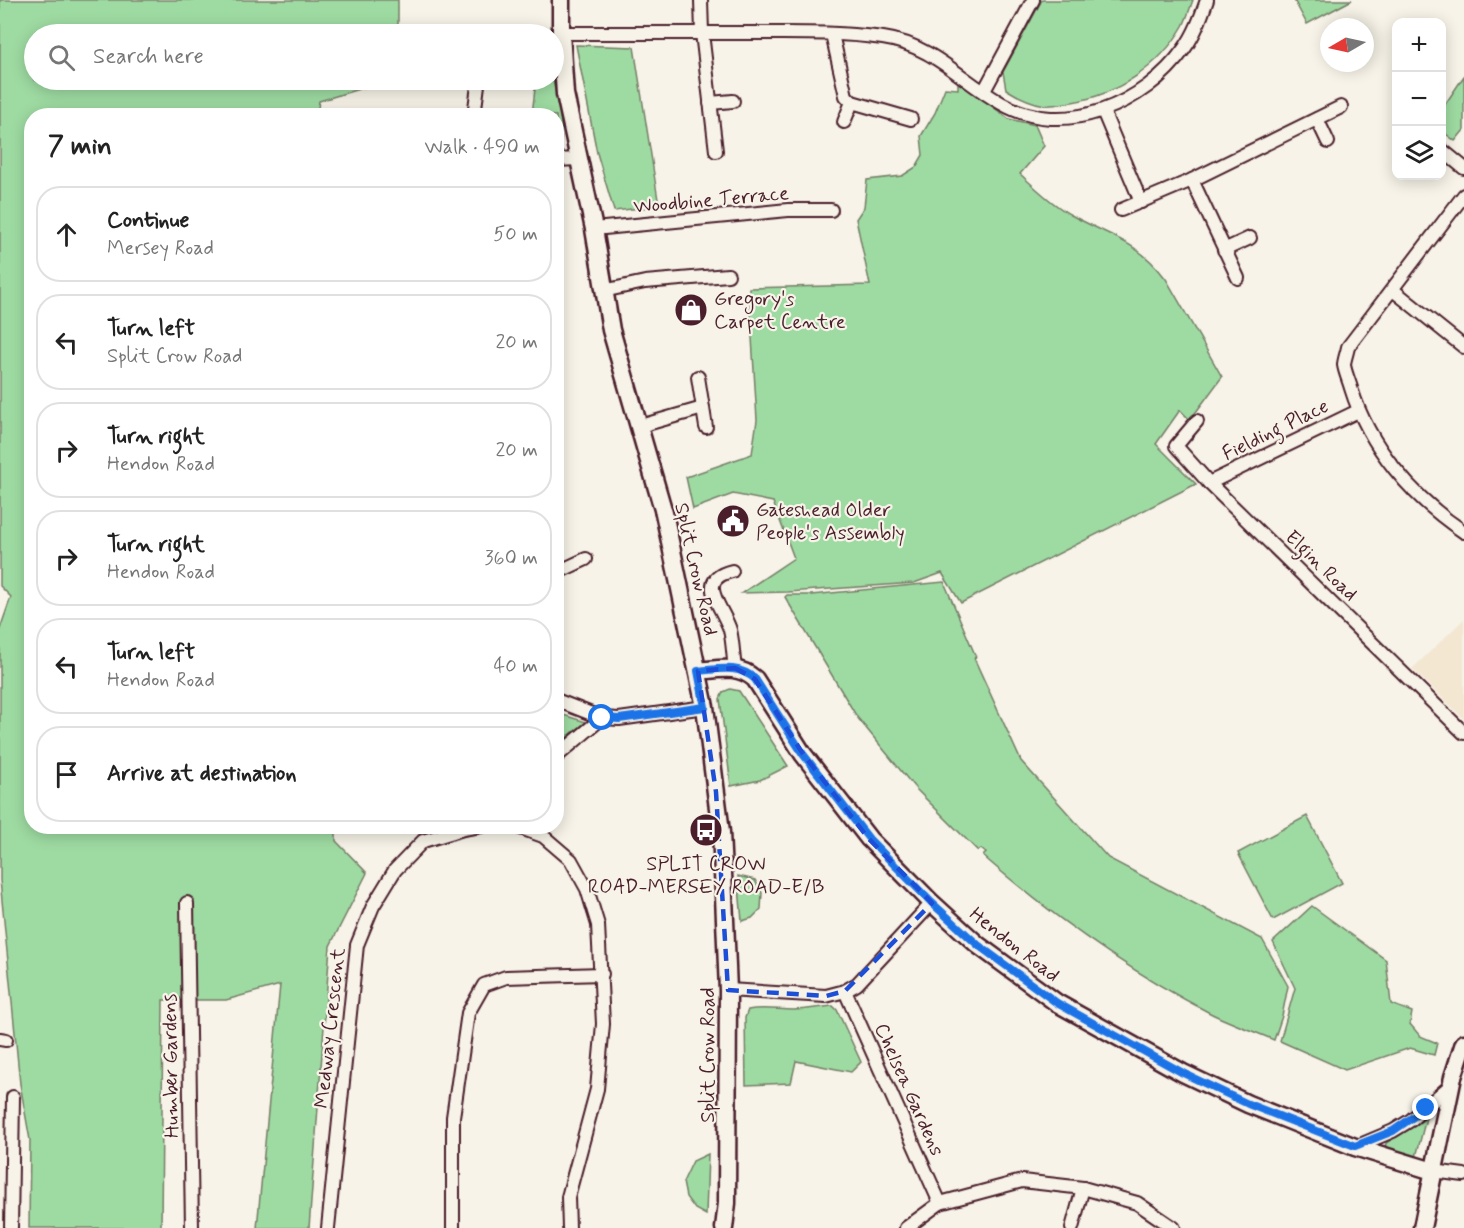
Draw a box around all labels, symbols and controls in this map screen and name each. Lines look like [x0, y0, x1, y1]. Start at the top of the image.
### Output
north arrow [1320, 18, 1374, 72]
map controls [1392, 18, 1446, 180]
button: + [1392, 18, 1446, 72]
search box [24, 24, 564, 90]
icon: search [45, 41, 78, 74]
text: Search here [93, 43, 204, 71]
button: − [1392, 72, 1446, 126]
button: layers [1392, 126, 1446, 180]
text: 7 min [48, 130, 112, 164]
text: Walk · 490 m [425, 134, 540, 161]
street label: Woodbine Terrace [632, 180, 790, 221]
text: Continue [107, 207, 189, 235]
icon: ahead [50, 218, 83, 251]
text: 50 m [493, 221, 538, 248]
text: Mersey Road [107, 235, 214, 262]
place label: Gregory's Carpet Centre [714, 286, 846, 336]
shop icon: Gregory's Carpet Centre [673, 292, 709, 328]
text: Turn left [107, 315, 195, 343]
icon: left [50, 326, 83, 359]
text: 20 m [495, 329, 538, 356]
text: Split Crow Road [107, 343, 243, 370]
street label: Fielding Place [1218, 393, 1334, 470]
text: Turn right [107, 423, 205, 451]
icon: right [50, 434, 83, 467]
text: 20 m [495, 437, 538, 464]
text: Hendon Road [107, 451, 215, 478]
place label: Gateshead Older People's Assembly [756, 497, 905, 547]
street label: Split Crow Road [667, 500, 724, 638]
public building icon: Gateshead Older People's Assembly [715, 503, 751, 539]
street label: Elgin Road [1277, 525, 1363, 609]
text: Turn right [107, 531, 205, 559]
icon: right [50, 542, 83, 575]
text: 360 m [485, 545, 538, 572]
text: Hendon Road [107, 559, 215, 586]
text: Turn left [107, 639, 195, 667]
icon: left [50, 650, 83, 683]
text: 40 m [494, 653, 538, 680]
text: Hendon Road [107, 667, 215, 694]
route start [588, 704, 614, 730]
icon: arrive [50, 758, 83, 791]
text: Arrive at destination [107, 760, 297, 788]
bus stop icon: SPLIT CROW ROAD-MERSEY ROAD-E/B [688, 812, 724, 848]
place label: SPLIT CROW ROAD-MERSEY ROAD-E/B [588, 851, 824, 901]
street label: Hendon Road [963, 901, 1065, 989]
street label: Medway Crescent [309, 946, 352, 1110]
street label: Split Crow Road [695, 987, 722, 1123]
street label: Humber Gardens [157, 993, 186, 1138]
street label: Chelsea Gardens [867, 1019, 950, 1160]
route end [1412, 1094, 1438, 1120]

